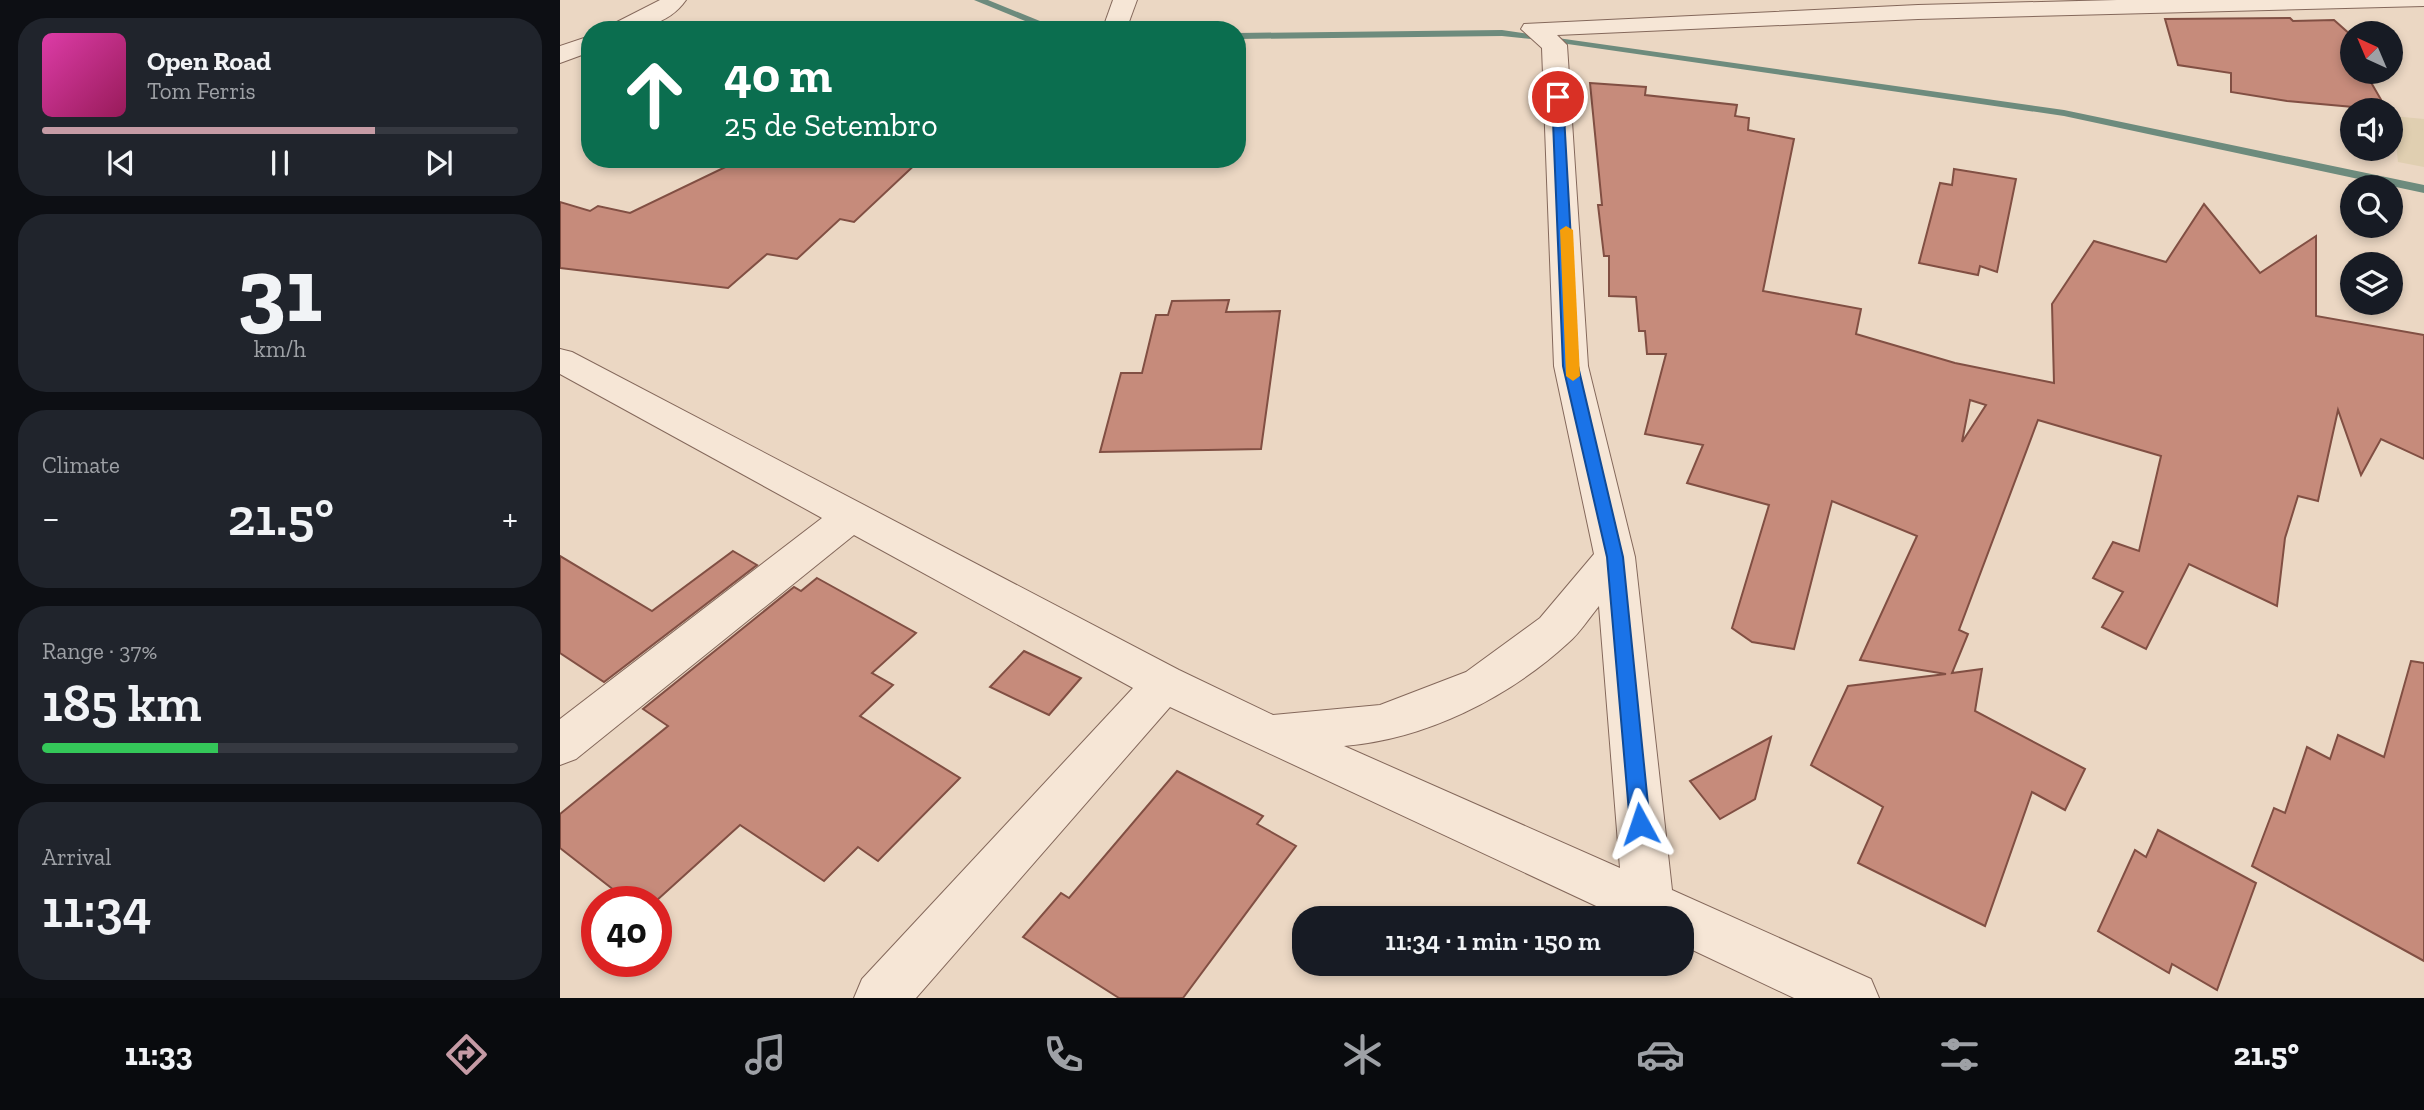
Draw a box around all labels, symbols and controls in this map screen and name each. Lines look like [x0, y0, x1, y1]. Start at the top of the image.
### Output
north arrow [2340, 21, 2403, 84]
map controls [2340, 21, 2403, 315]
text: Open Road [147, 45, 271, 77]
text: 40 m [724, 46, 832, 105]
icon: ahead [609, 49, 700, 140]
pin [1528, 67, 1588, 127]
text: Tom Ferris [147, 77, 256, 105]
icon: arrive [1539, 78, 1577, 116]
button: sound [2340, 98, 2403, 161]
text: 25 de Setembro [724, 106, 938, 144]
icon: previous [102, 144, 140, 182]
icon: pause [261, 144, 299, 182]
icon: next [420, 144, 458, 182]
button: search [2340, 175, 2403, 238]
text: 31 [237, 235, 323, 344]
button: layers [2340, 252, 2403, 315]
text: km/h [254, 335, 306, 363]
text: Climate [42, 451, 120, 479]
text: 21.5° [228, 486, 334, 548]
text: − [42, 495, 60, 541]
text: + [502, 495, 518, 541]
text: Range · 37% [42, 637, 157, 665]
text: 185 km [42, 672, 201, 734]
position arrow [1603, 787, 1677, 861]
text: Arrival [42, 843, 111, 871]
text: 11:34 [42, 878, 152, 940]
speed limit sign: 40 [581, 886, 672, 977]
text: 11:34 · 1 min · 150 m [1385, 925, 1601, 957]
icon: directions [442, 1030, 491, 1079]
icon: music [741, 1030, 790, 1079]
icon: phone [1039, 1030, 1088, 1079]
icon: climate [1338, 1030, 1387, 1079]
icon: car [1636, 1030, 1685, 1079]
icon: filters [1935, 1030, 1984, 1079]
text: 11:33 [125, 1035, 193, 1073]
text: 21.5° [2233, 1035, 2299, 1073]

